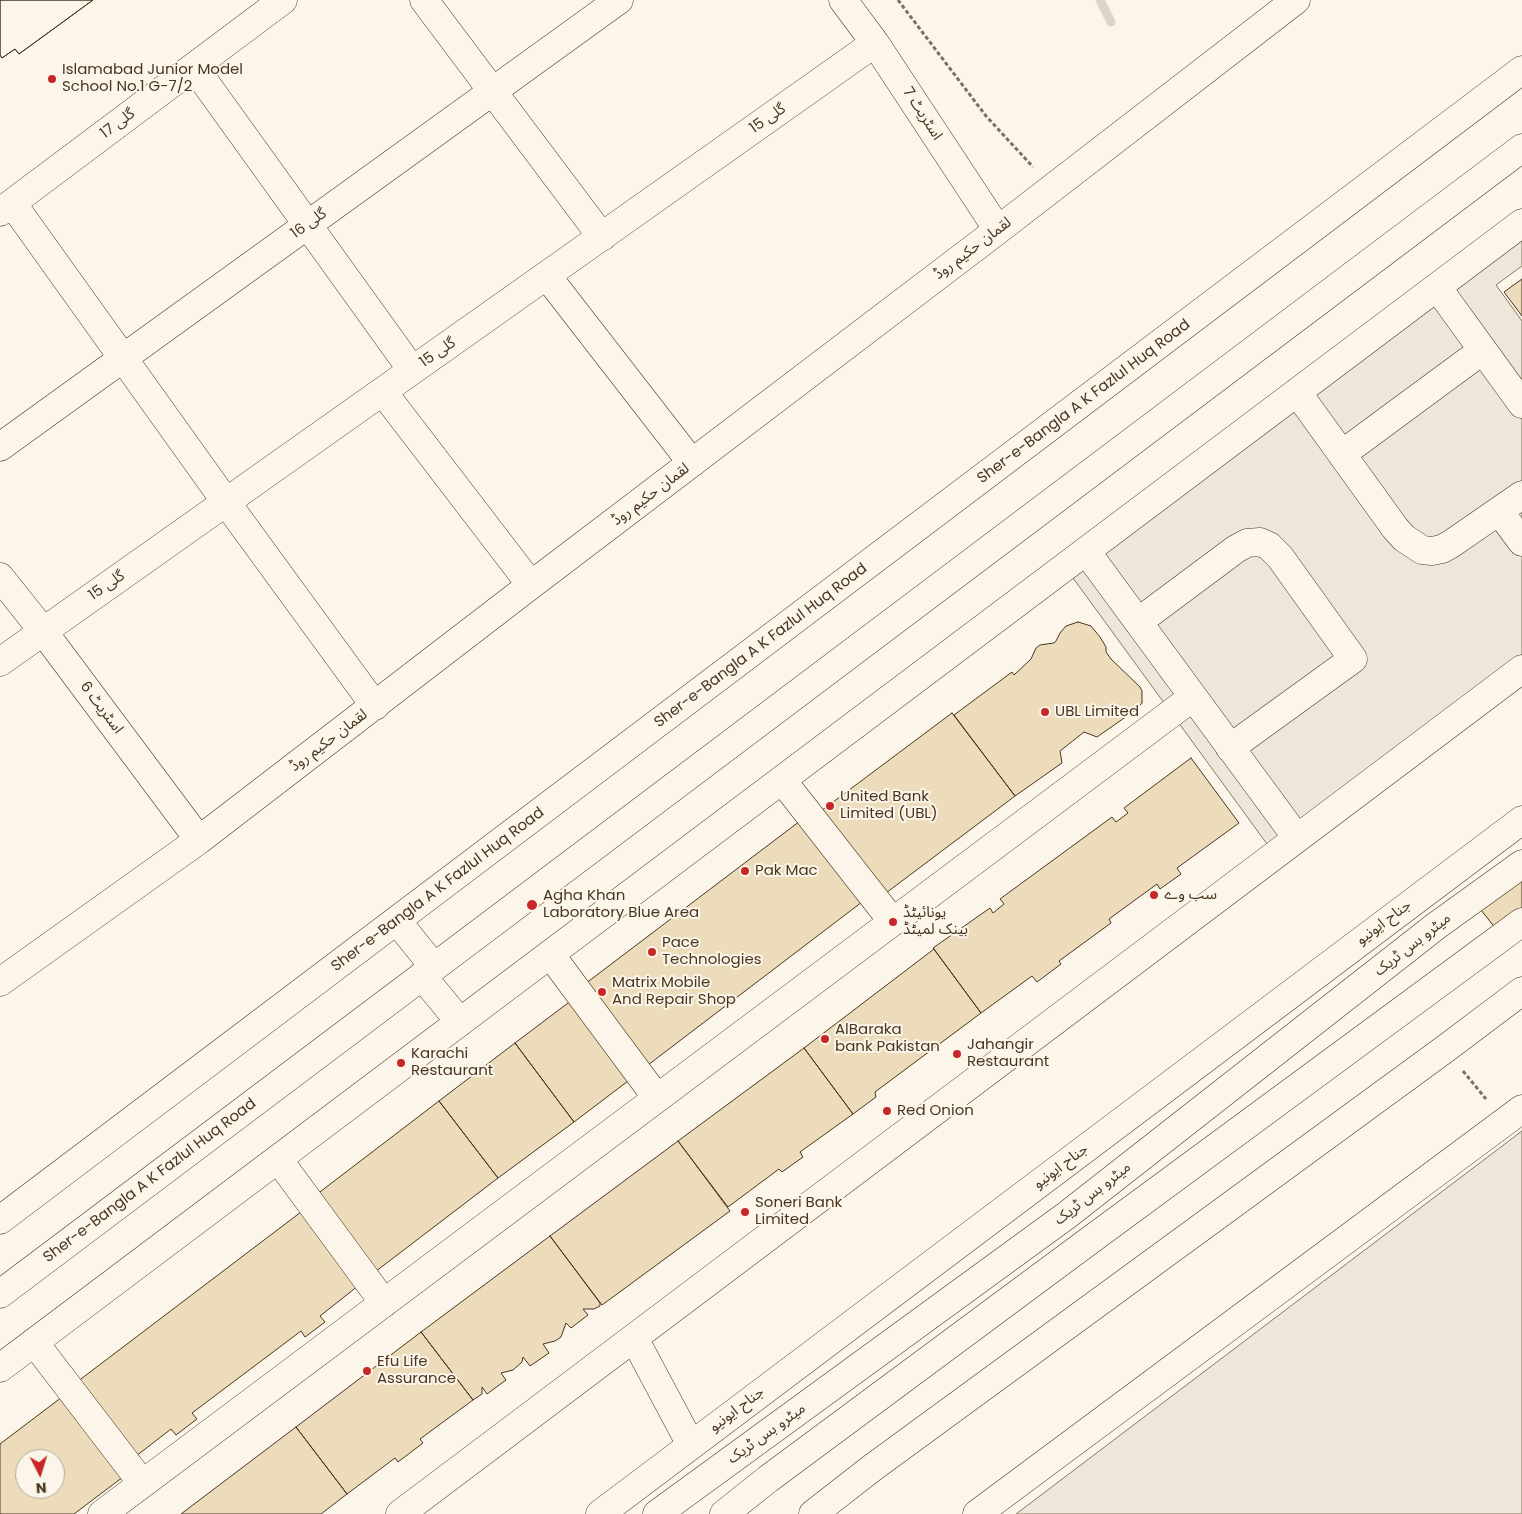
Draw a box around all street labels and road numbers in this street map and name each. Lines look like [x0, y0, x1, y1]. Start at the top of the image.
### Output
street label: اسٹریٹ 7 [898, 84, 946, 144]
street label: گلی 15 [746, 100, 790, 138]
street label: گلی 17 [97, 105, 139, 143]
street label: گلی 16 [288, 205, 330, 243]
street label: لقمان حکیم روڈ [931, 214, 1015, 284]
street label: Sher-e-Bangla A K Fazlul Huq Road [974, 316, 1194, 488]
street label: گلی 15 [416, 334, 460, 372]
street label: لقمان حکیم روڈ [609, 460, 693, 530]
street label: Sher-e-Bangla A K Fazlul Huq Road [651, 560, 871, 732]
street label: گلی 15 [85, 567, 129, 605]
street label: اسٹریٹ 6 [76, 678, 126, 738]
street label: لقمان حکیم روڈ [287, 706, 371, 776]
street label: Sher-e-Bangla A K Fazlul Huq Road [328, 804, 548, 976]
street label: جناح ایونیو [1353, 897, 1415, 949]
street label: میٹرو بس ٹریک [1371, 910, 1455, 980]
street label: Sher-e-Bangla A K Fazlul Huq Road [40, 1095, 260, 1267]
street label: جناح ایونیو [1030, 1141, 1092, 1193]
street label: میٹرو بس ٹریک [1051, 1159, 1135, 1229]
street label: جناح ایونیو [706, 1384, 768, 1436]
street label: میٹرو بس ٹریک [725, 1400, 809, 1468]

